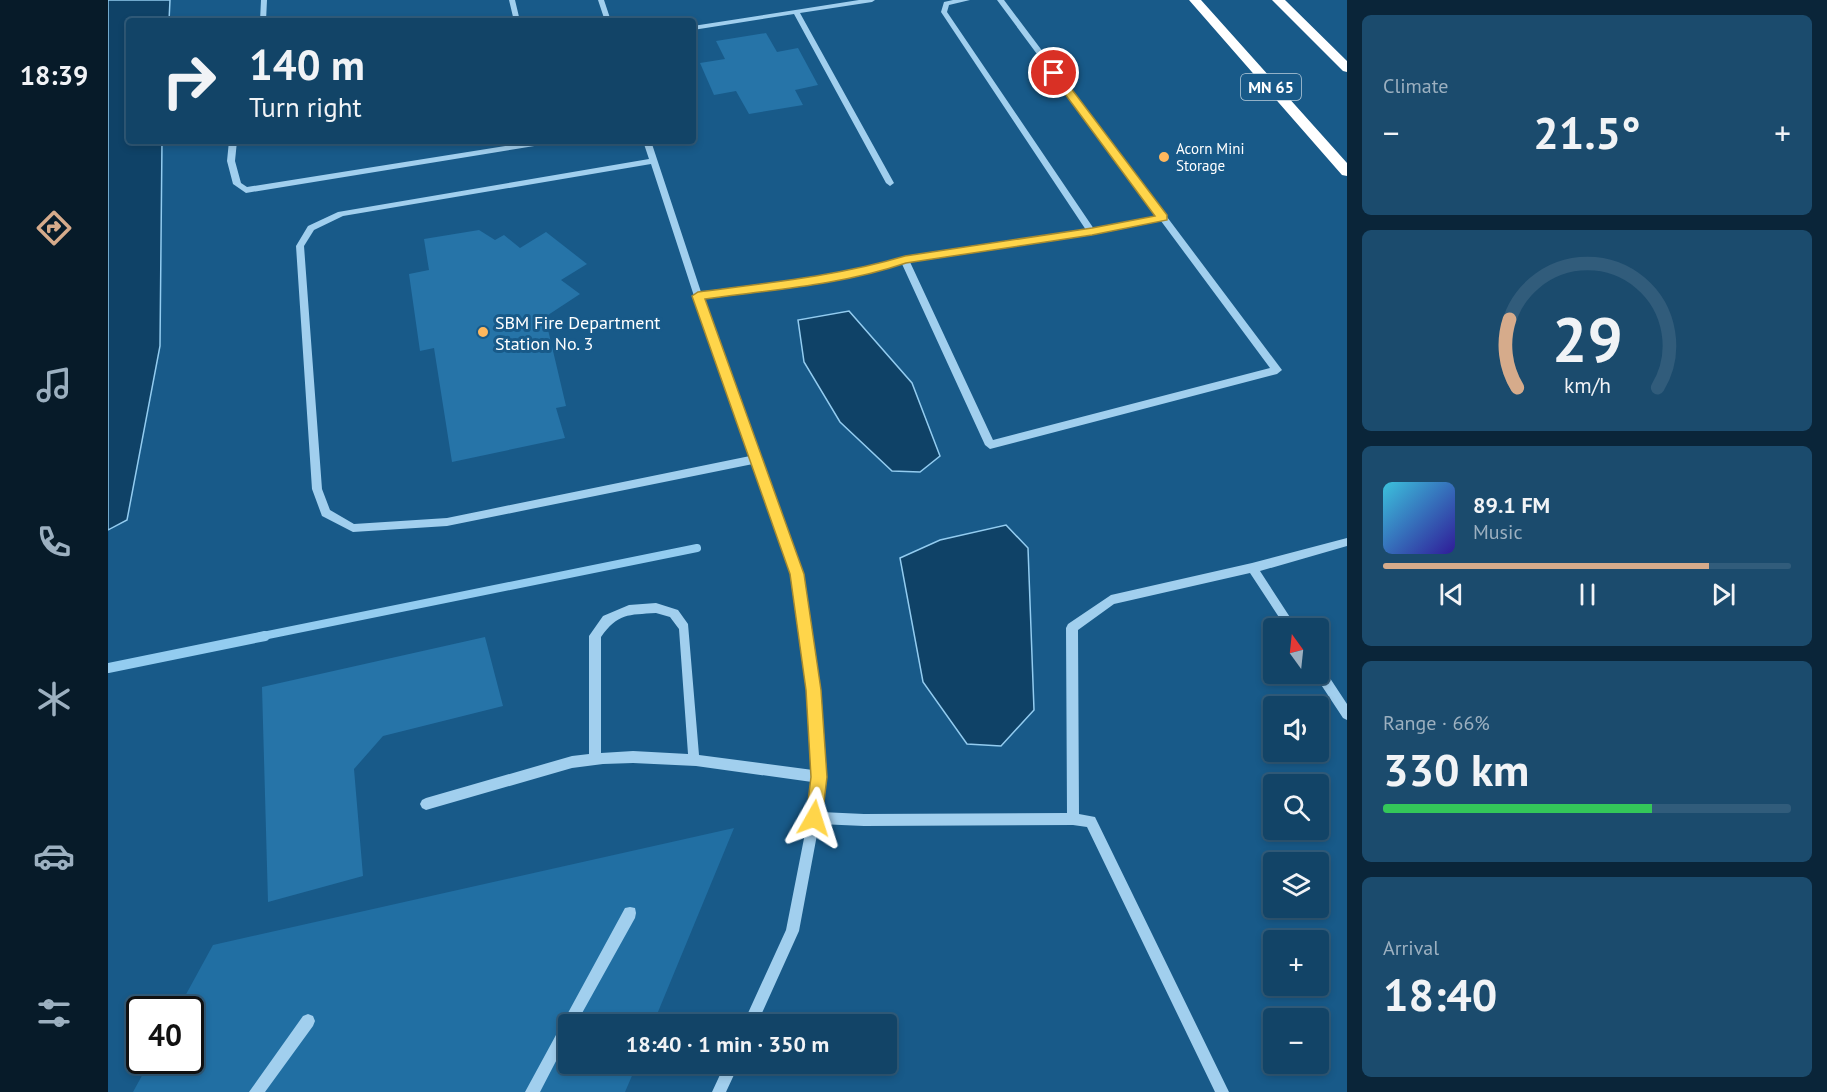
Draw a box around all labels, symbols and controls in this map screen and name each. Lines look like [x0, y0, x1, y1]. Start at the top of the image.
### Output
text: 140 m [249, 37, 365, 92]
icon: right [150, 42, 228, 120]
pin [1028, 47, 1079, 98]
icon: arrive [1037, 56, 1070, 89]
text: 18:39 [20, 58, 88, 92]
text: Climate [1383, 73, 1449, 99]
road number: MN 65 [1241, 74, 1301, 100]
text: Turn right [249, 90, 362, 124]
text: 21.5° [1533, 103, 1641, 161]
text: − [1383, 111, 1400, 154]
text: + [1774, 111, 1791, 154]
place label: Acorn Mini Storage [1176, 139, 1244, 175]
marker: Acorn Mini Storage [1157, 150, 1171, 164]
icon: directions [33, 207, 75, 249]
text: 29 [1552, 298, 1622, 379]
place label: SBM Fire Department Station No. 3 [495, 311, 660, 355]
marker: SBM Fire Department Station No. 3 [476, 325, 490, 339]
icon: music [33, 364, 75, 406]
text: km/h [1563, 371, 1610, 399]
text: 89.1 FM [1473, 491, 1550, 519]
text: Music [1473, 519, 1522, 545]
icon: phone [33, 521, 75, 563]
icon: previous [1435, 578, 1468, 611]
icon: pause [1571, 578, 1604, 611]
icon: next [1707, 578, 1740, 611]
north arrow [1263, 618, 1329, 684]
map controls [1263, 618, 1329, 1074]
icon: climate [33, 678, 75, 720]
button: sound [1263, 696, 1329, 762]
text: Range · 66% [1383, 710, 1490, 736]
text: 330 km [1383, 740, 1529, 798]
button: search [1263, 774, 1329, 840]
position arrow [782, 786, 846, 850]
icon: car [33, 835, 75, 877]
button: layers [1263, 852, 1329, 918]
button: + [1263, 930, 1329, 996]
text: Arrival [1383, 935, 1439, 961]
text: 18:40 [1383, 965, 1497, 1023]
icon: filters [33, 992, 75, 1034]
speed limit sign: 40 [126, 996, 204, 1074]
button: − [1263, 1008, 1329, 1074]
text: 18:40 · 1 min · 350 m [626, 1030, 829, 1058]

